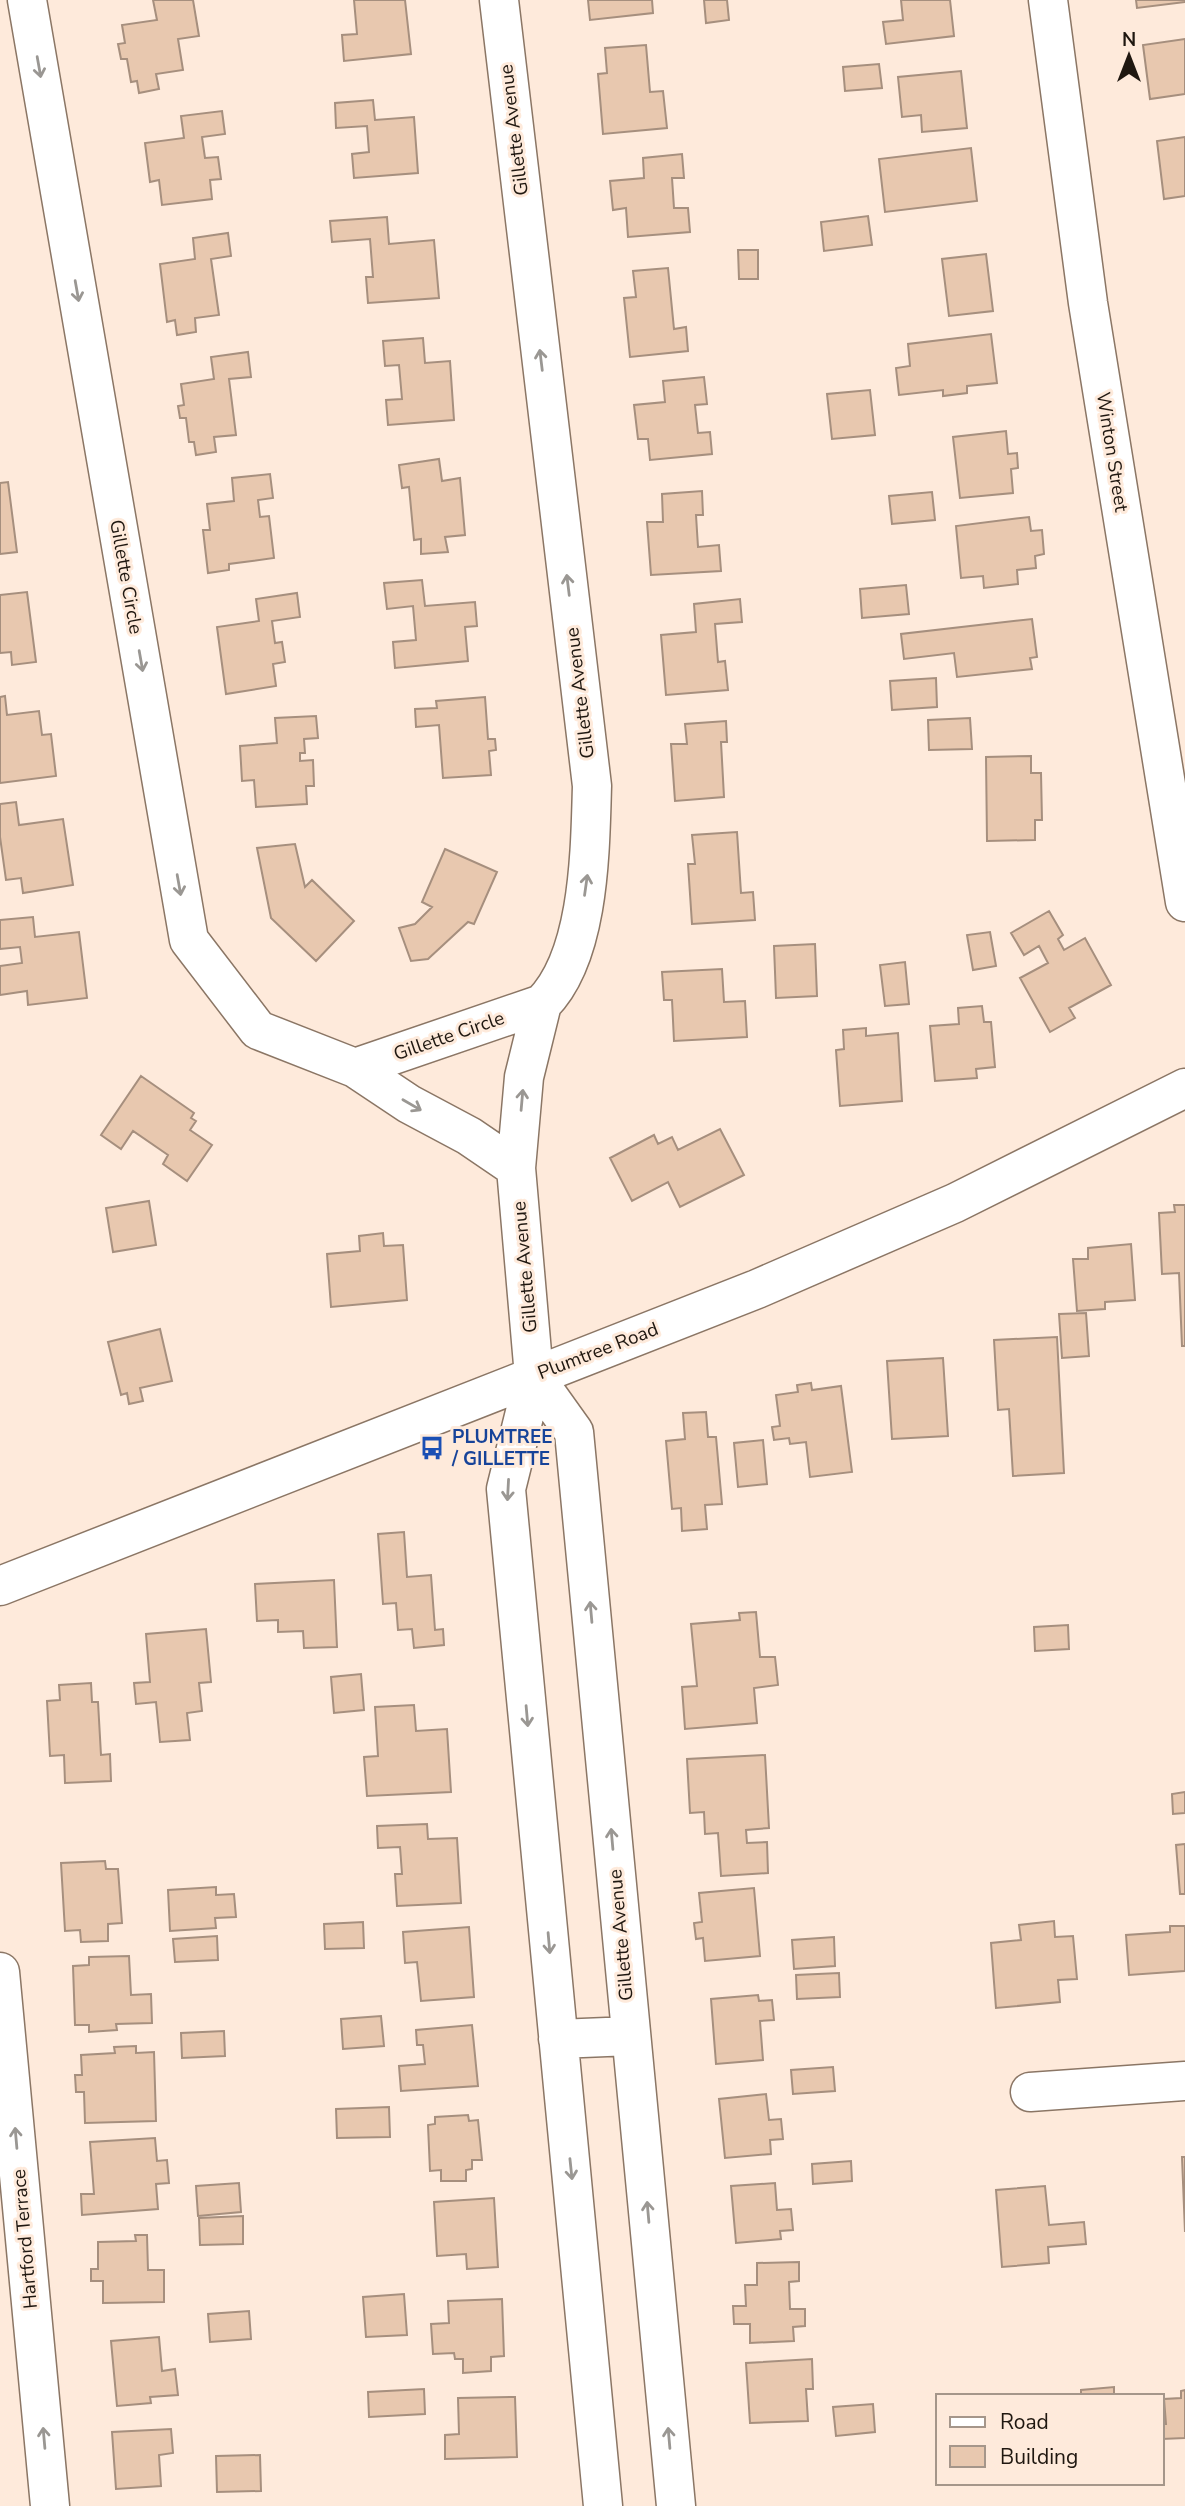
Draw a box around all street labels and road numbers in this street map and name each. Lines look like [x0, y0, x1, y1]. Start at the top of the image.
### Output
street label: Gillette Avenue [493, 63, 535, 197]
street label: Winton Street [1090, 390, 1134, 514]
street label: Gillette Circle [103, 518, 149, 636]
street label: Gillette Avenue [559, 626, 601, 760]
street label: Gillette Circle [390, 1005, 508, 1067]
street label: Gillette Avenue [506, 1200, 544, 1334]
street label: Plumtree Road [534, 1316, 662, 1386]
street label: Gillette Avenue [602, 1868, 640, 2002]
street label: Hartford Terrace [6, 2168, 44, 2310]

